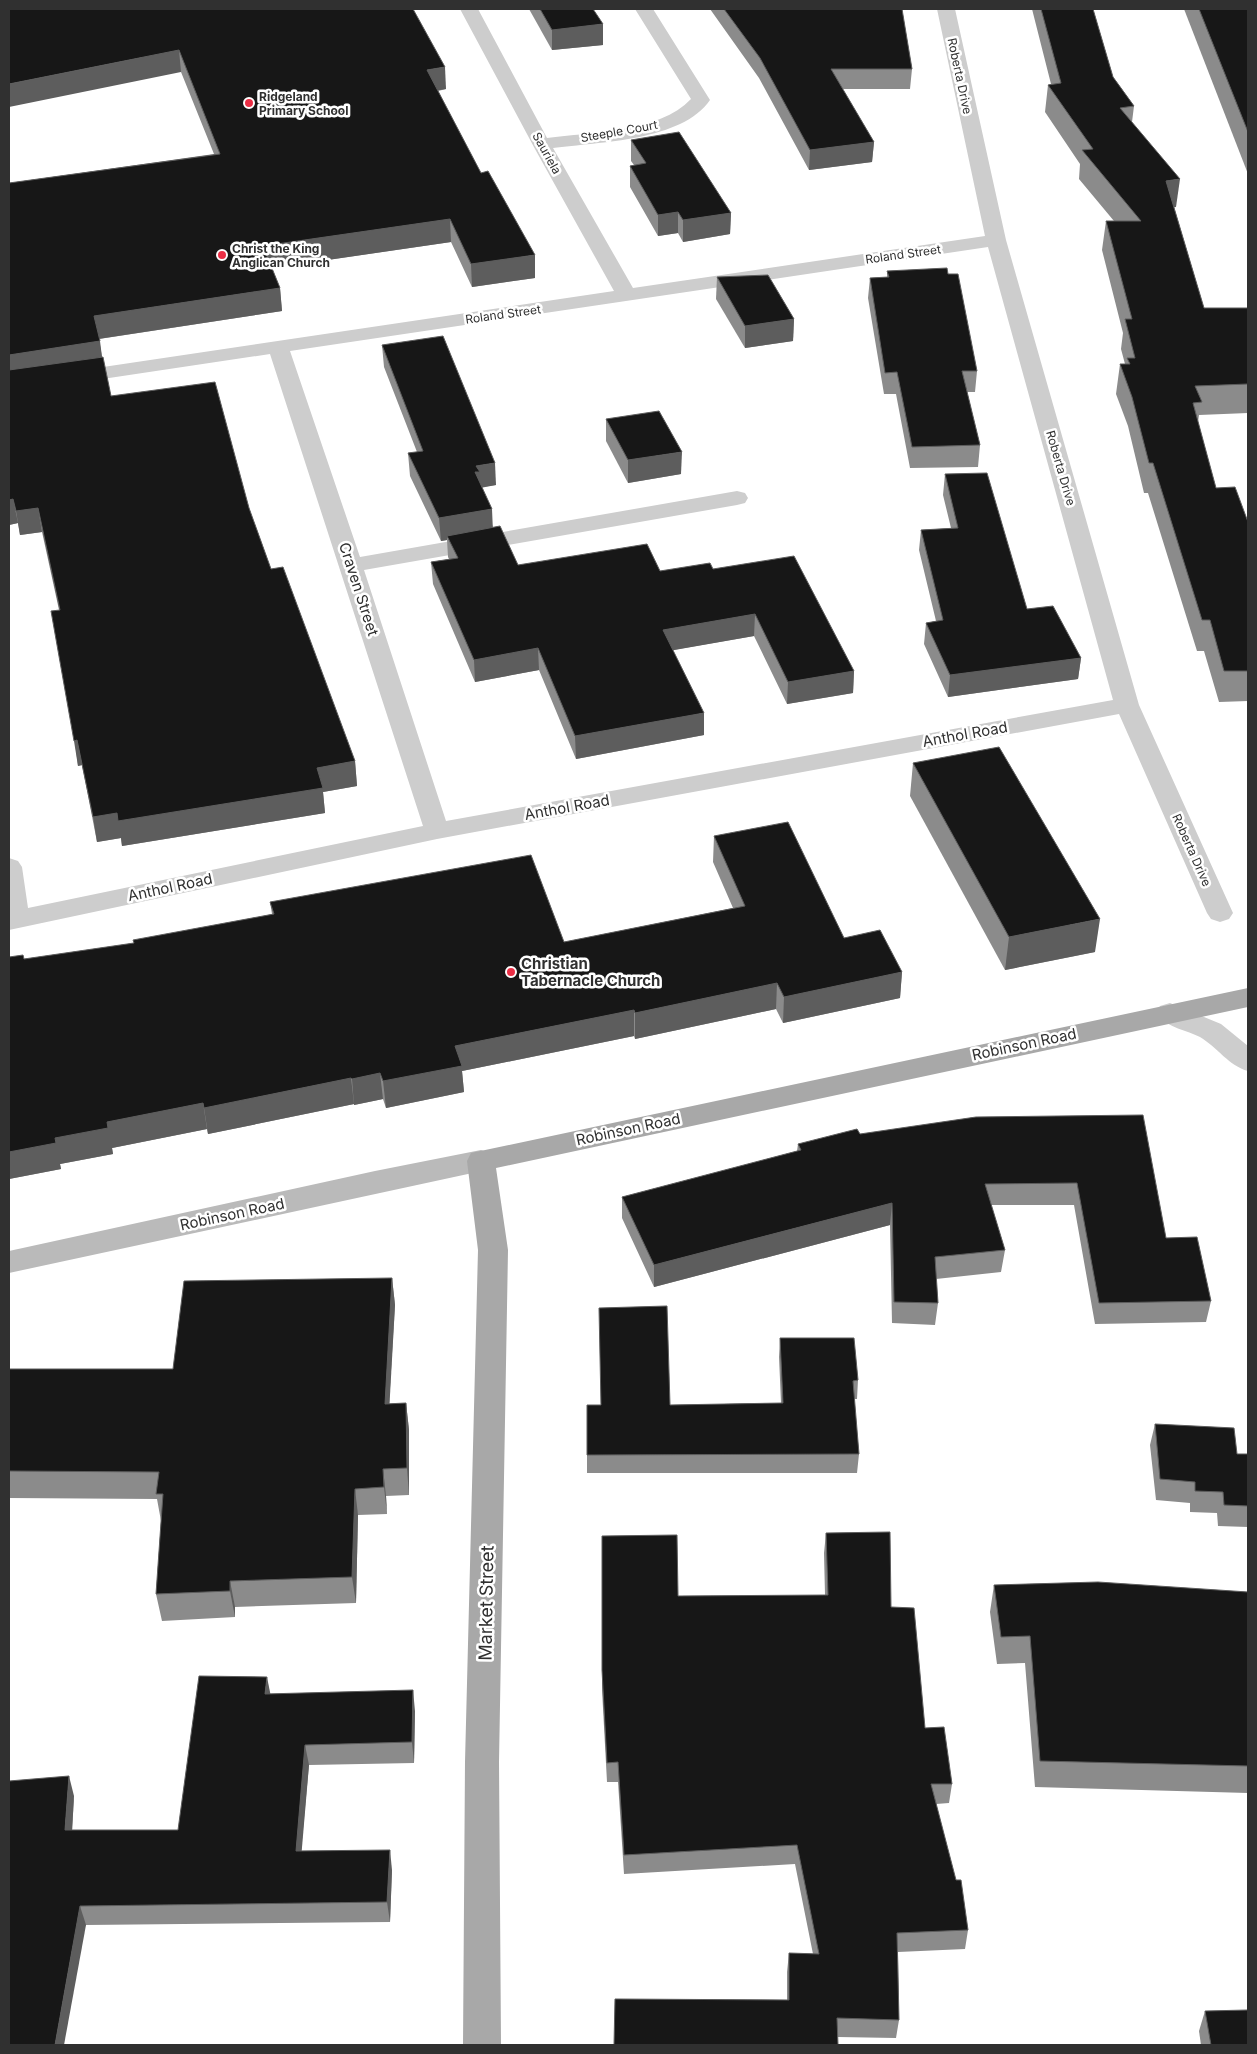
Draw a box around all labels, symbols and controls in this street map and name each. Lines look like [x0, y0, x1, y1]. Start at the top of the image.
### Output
street label: Roberta Drive [945, 36, 975, 116]
place label: Ridgeland Primary School [259, 89, 348, 118]
marker: Ridgeland Primary School [243, 97, 255, 109]
street label: Steeple Court [579, 117, 659, 145]
street label: Sauriela [529, 129, 565, 177]
place label: Christ the King Anglican Church [232, 241, 330, 270]
street label: Roland Street [864, 241, 942, 267]
marker: Christ the King Anglican Church [216, 249, 228, 261]
street label: Roland Street [464, 301, 542, 327]
street label: Roberta Drive [1043, 429, 1079, 507]
street label: Craven Street [335, 540, 383, 638]
street label: Anthol Road [921, 717, 1009, 751]
street label: Anthol Road [523, 790, 611, 824]
street label: Roberta Drive [1169, 811, 1215, 889]
street label: Anthol Road [126, 869, 214, 905]
place label: Christian Tabernacle Church [521, 954, 660, 990]
marker: Christian Tabernacle Church [505, 966, 517, 978]
street label: Robinson Road [970, 1024, 1078, 1064]
street label: Robinson Road [574, 1109, 682, 1149]
street label: Robinson Road [178, 1194, 286, 1234]
street label: Market Street [474, 1545, 498, 1661]

